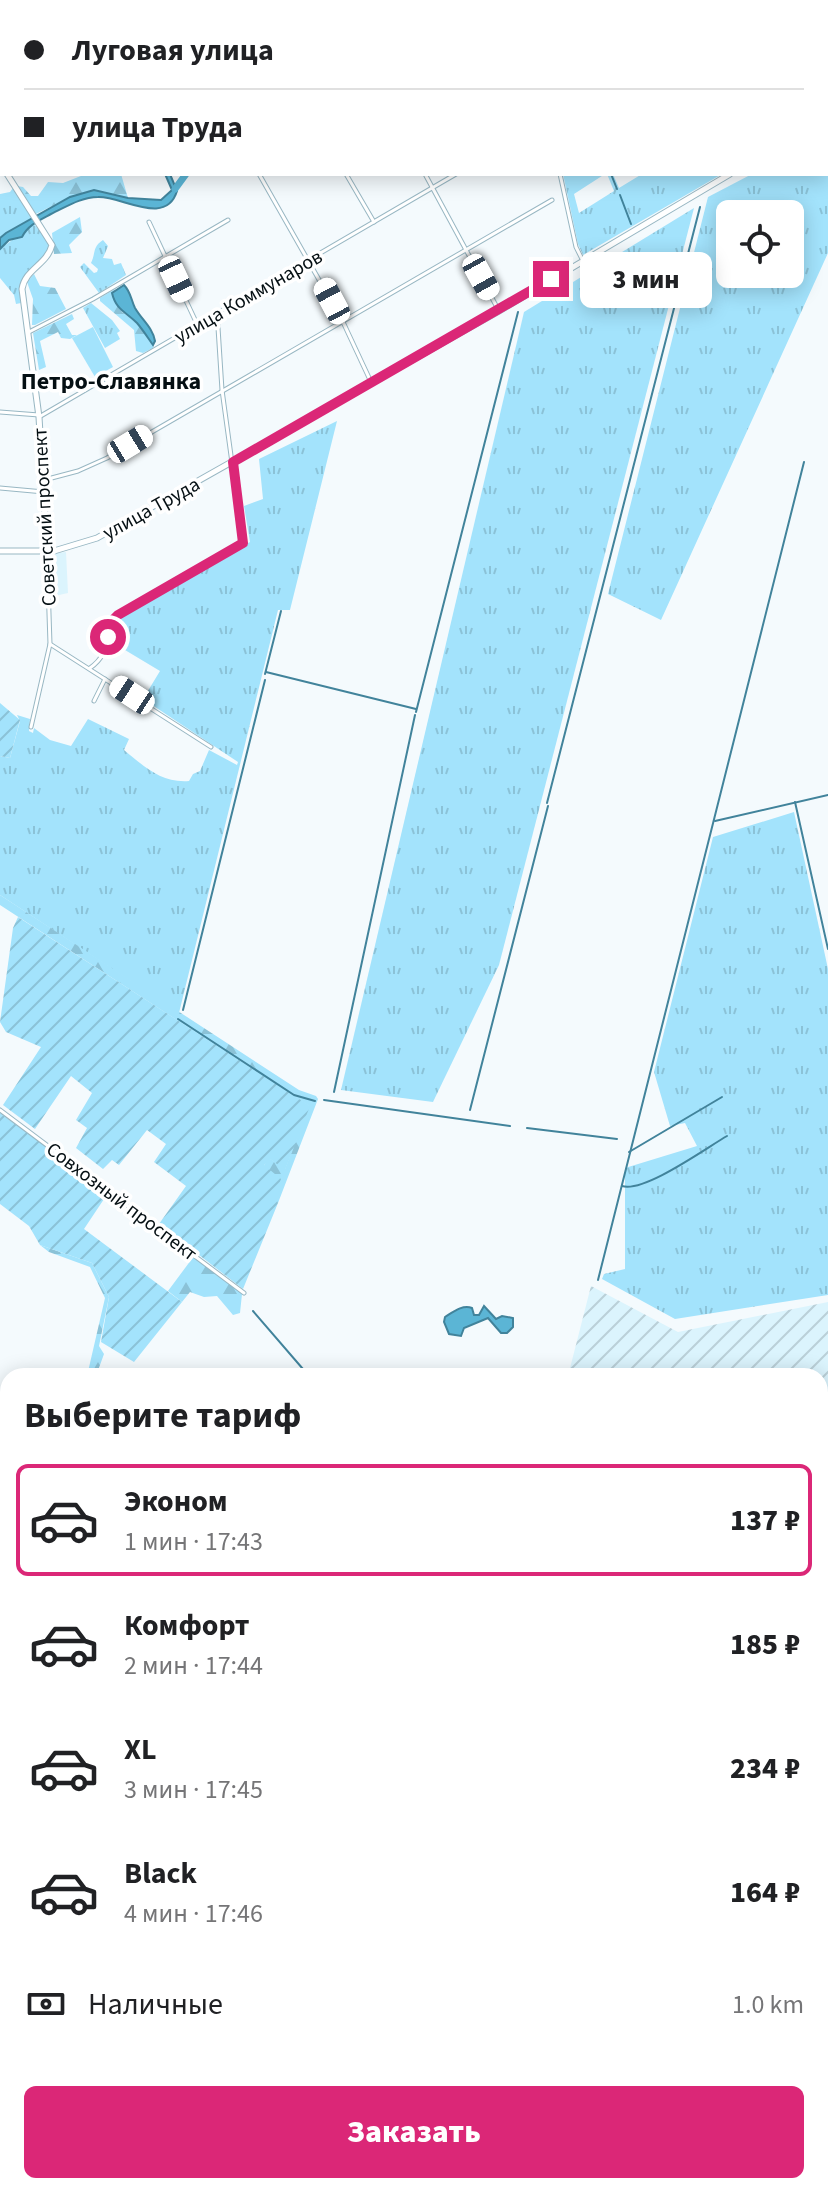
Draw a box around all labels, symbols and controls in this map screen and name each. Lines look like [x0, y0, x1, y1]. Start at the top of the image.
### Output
text: Луговая улица [72, 29, 274, 72]
text: улица Труда [72, 106, 243, 149]
map controls [716, 200, 804, 288]
button: locate [716, 200, 804, 288]
street label: улица Коммунаров [169, 243, 328, 351]
car [459, 250, 503, 304]
callout: 3 мин [579, 251, 711, 307]
car [155, 252, 197, 306]
route end [533, 261, 569, 297]
text: 3 мин [613, 261, 679, 298]
car [310, 274, 354, 328]
district label: Петро-Славянка [21, 364, 201, 399]
car [103, 421, 157, 467]
street label: Советский проспект [26, 427, 64, 607]
street label: улица Труда [98, 471, 205, 547]
route start [90, 619, 126, 655]
car [105, 672, 159, 718]
street label: Совхозный проспект [40, 1136, 203, 1268]
text: Выберите тариф [24, 1390, 301, 1441]
text: Эконом [124, 1480, 228, 1523]
icon: car [28, 1484, 100, 1556]
text: 137 ₽ [730, 1499, 800, 1542]
text: 1 мин · 17:43 [124, 1523, 263, 1560]
text: Комфорт [124, 1604, 250, 1647]
icon: car [28, 1608, 100, 1680]
text: 185 ₽ [730, 1623, 800, 1666]
text: 2 мин · 17:44 [124, 1647, 263, 1684]
text: XL [124, 1728, 157, 1771]
icon: car [28, 1732, 100, 1804]
text: 234 ₽ [730, 1747, 800, 1790]
text: 3 мин · 17:45 [124, 1771, 263, 1808]
text: Black [124, 1852, 197, 1895]
icon: car [28, 1856, 100, 1928]
text: 164 ₽ [730, 1871, 800, 1914]
text: 4 мин · 17:46 [124, 1895, 263, 1932]
icon: cash [24, 1982, 68, 2026]
text: Наличные [88, 1983, 223, 2026]
text: 1.0 km [732, 1986, 804, 2023]
button: Заказать [24, 2086, 804, 2178]

